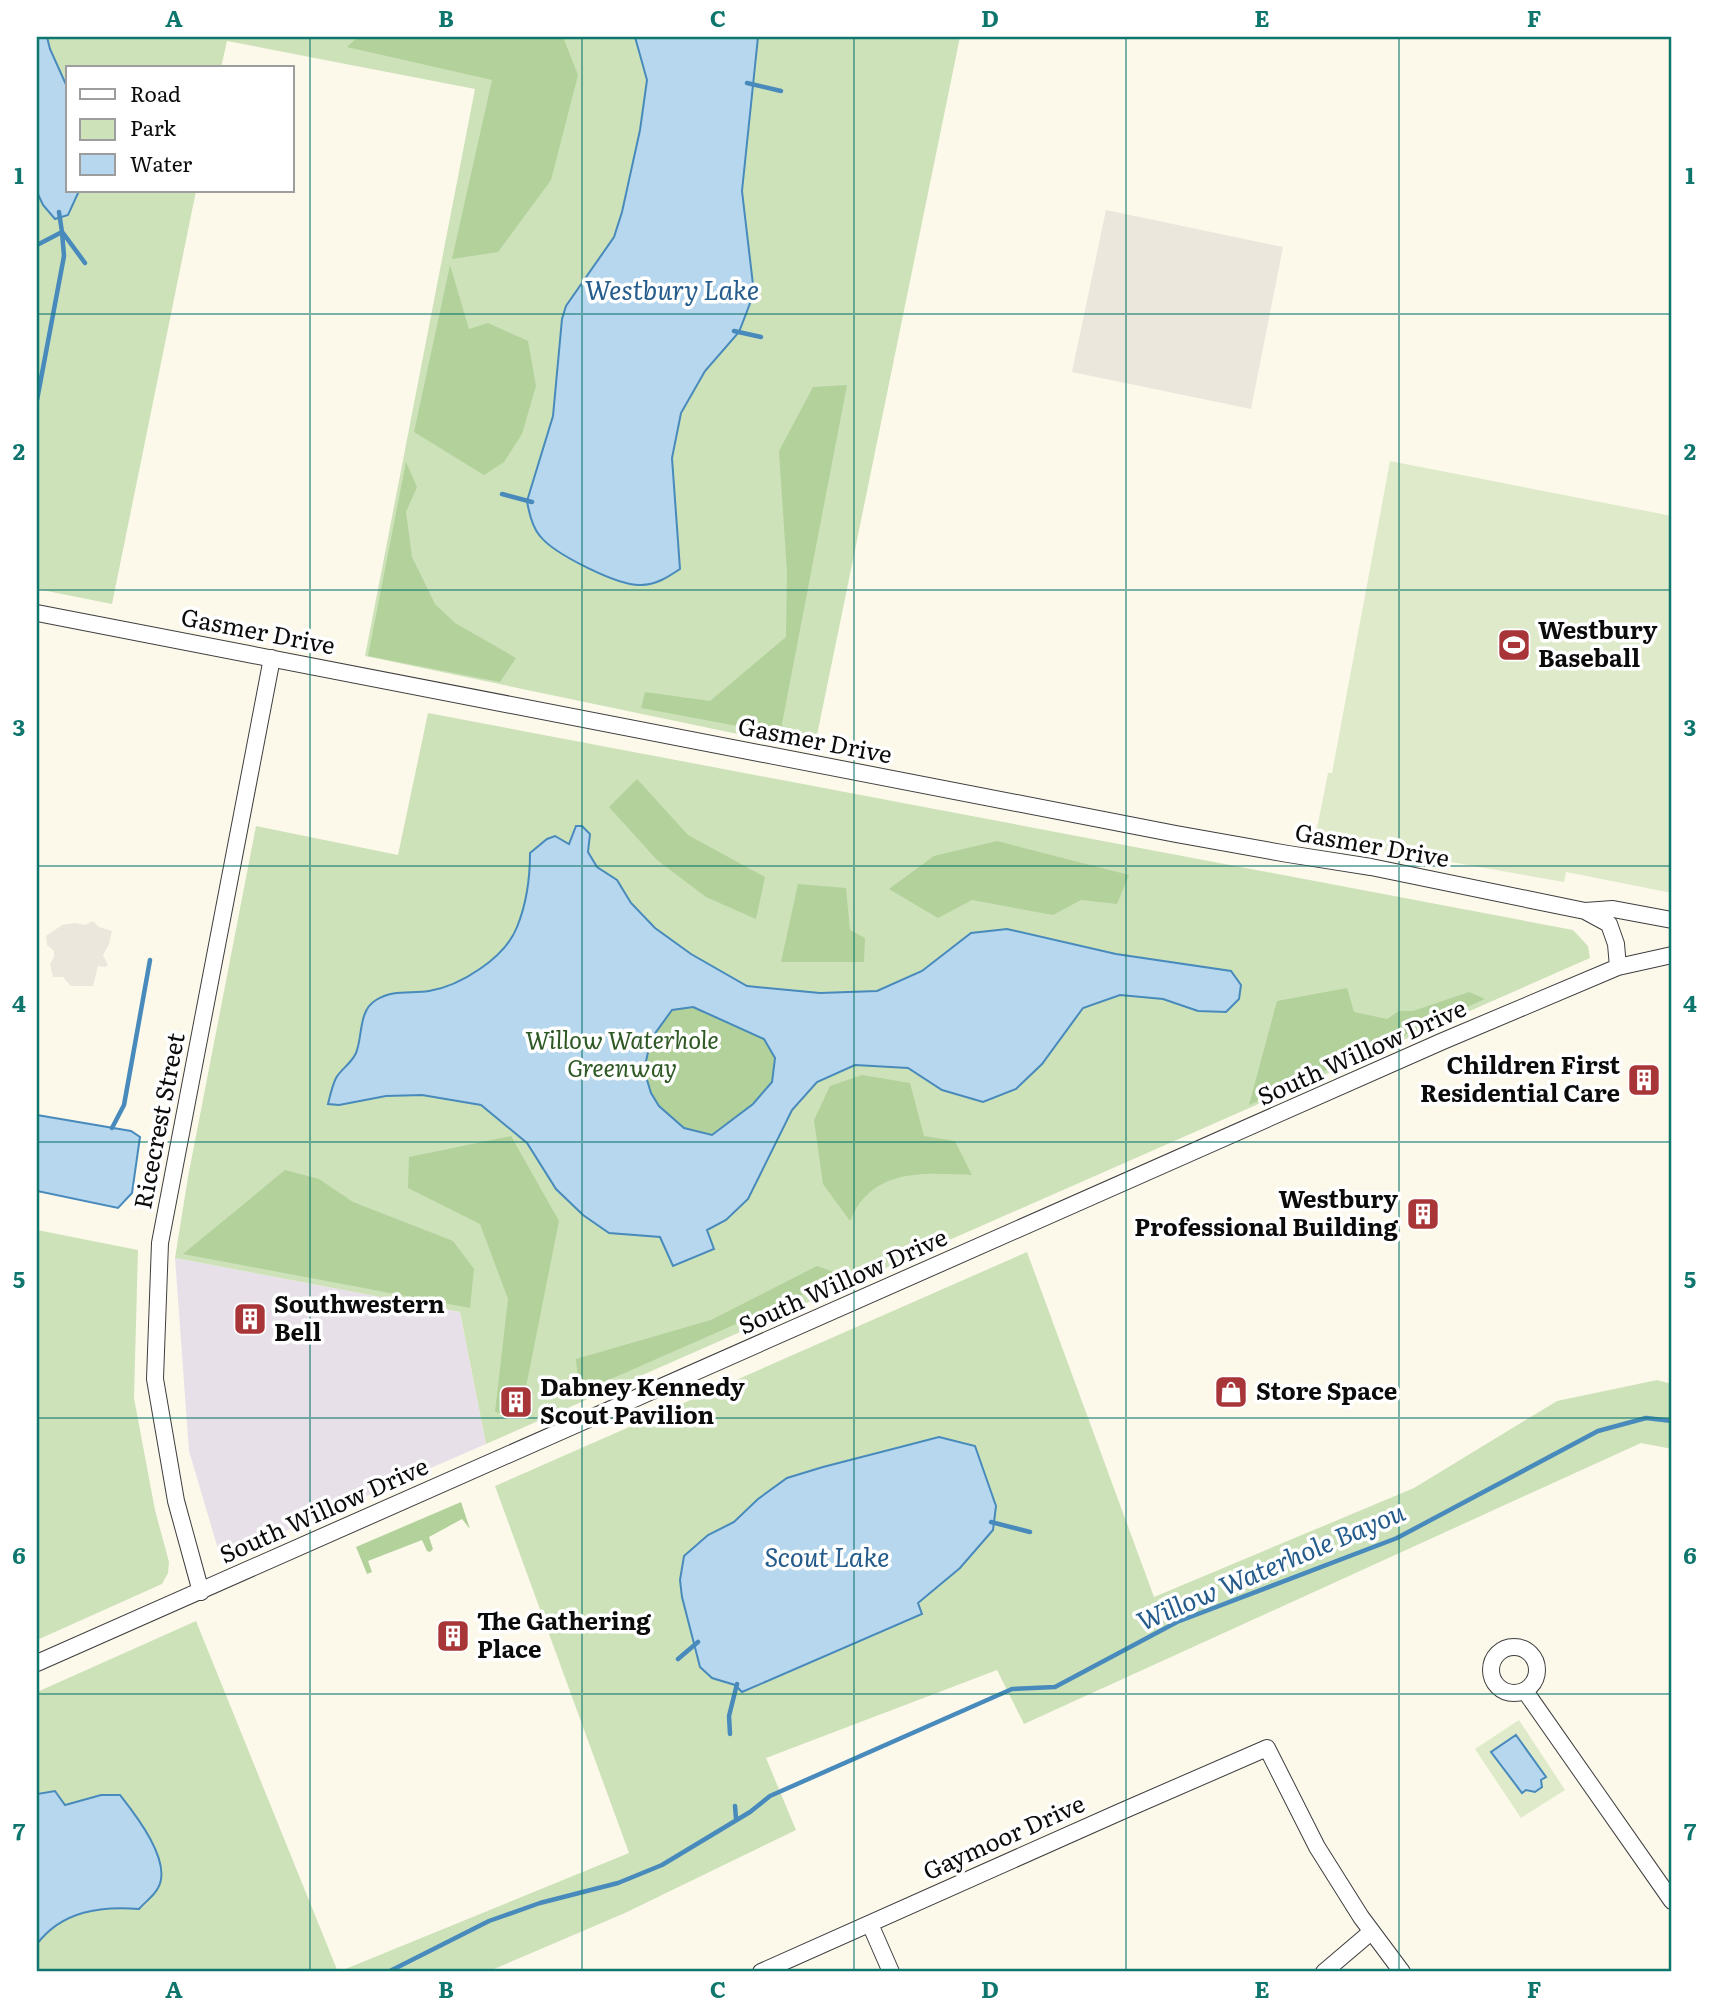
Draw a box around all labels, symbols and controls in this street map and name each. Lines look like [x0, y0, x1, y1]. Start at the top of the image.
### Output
text: A [165, 0, 183, 34]
text: B [438, 0, 454, 34]
text: C [710, 0, 726, 34]
text: D [981, 0, 999, 34]
text: E [1254, 0, 1270, 34]
text: F [1527, 0, 1542, 34]
legend [66, 66, 294, 192]
text: Road [130, 77, 181, 108]
text: Park [130, 111, 176, 142]
text: Water [130, 147, 192, 178]
text: 1 [14, 157, 24, 191]
text: 1 [1685, 157, 1695, 191]
water label: Westbury Lake [585, 269, 759, 308]
text: 2 [13, 433, 25, 467]
text: 2 [1684, 433, 1696, 467]
street label: Gasmer Drive [179, 597, 338, 662]
place label: Westbury Baseball [1538, 611, 1658, 674]
sports icon: Westbury Baseball [1495, 626, 1533, 664]
street label: Gasmer Drive [736, 706, 895, 771]
text: 3 [13, 709, 25, 743]
text: 3 [1684, 709, 1696, 743]
street label: Gasmer Drive [1293, 813, 1452, 874]
text: 4 [12, 985, 26, 1019]
text: 4 [1683, 985, 1697, 1019]
street label: South Willow Drive [1251, 989, 1471, 1112]
park label: Willow Waterhole Greenway [525, 1021, 719, 1084]
street label: Ricecrest Street [123, 1029, 192, 1212]
place label: Children First Residential Care [1420, 1046, 1620, 1109]
building icon: Children First Residential Care [1625, 1061, 1663, 1099]
place label: Westbury Professional Building [1134, 1180, 1398, 1243]
building icon: Westbury Professional Building [1404, 1195, 1442, 1233]
street label: South Willow Drive [732, 1218, 952, 1341]
text: 5 [13, 1261, 25, 1295]
text: 5 [1684, 1261, 1696, 1295]
place label: Southwestern Bell [274, 1285, 445, 1348]
building icon: Southwestern Bell [231, 1300, 269, 1338]
place label: Dabney Kennedy Scout Pavilion [540, 1368, 745, 1431]
place label: Store Space [1256, 1372, 1397, 1407]
shop icon: Store Space [1212, 1373, 1250, 1411]
building icon: Dabney Kennedy Scout Pavilion [497, 1383, 535, 1421]
street label: South Willow Drive [213, 1447, 433, 1570]
water label: Willow Waterhole Bayou [1130, 1490, 1411, 1639]
water label: Scout Lake [765, 1536, 889, 1575]
text: 6 [12, 1537, 26, 1571]
text: 6 [1683, 1537, 1697, 1571]
place label: The Gathering Place [477, 1602, 651, 1665]
building icon: The Gathering Place [434, 1617, 472, 1655]
street label: Gaymoor Drive [917, 1784, 1089, 1887]
text: 7 [13, 1813, 26, 1847]
text: 7 [1684, 1813, 1697, 1847]
text: A [165, 1971, 183, 2005]
text: B [438, 1971, 454, 2005]
text: C [710, 1971, 726, 2005]
text: D [981, 1971, 999, 2005]
text: E [1254, 1971, 1270, 2005]
text: F [1527, 1971, 1542, 2005]

